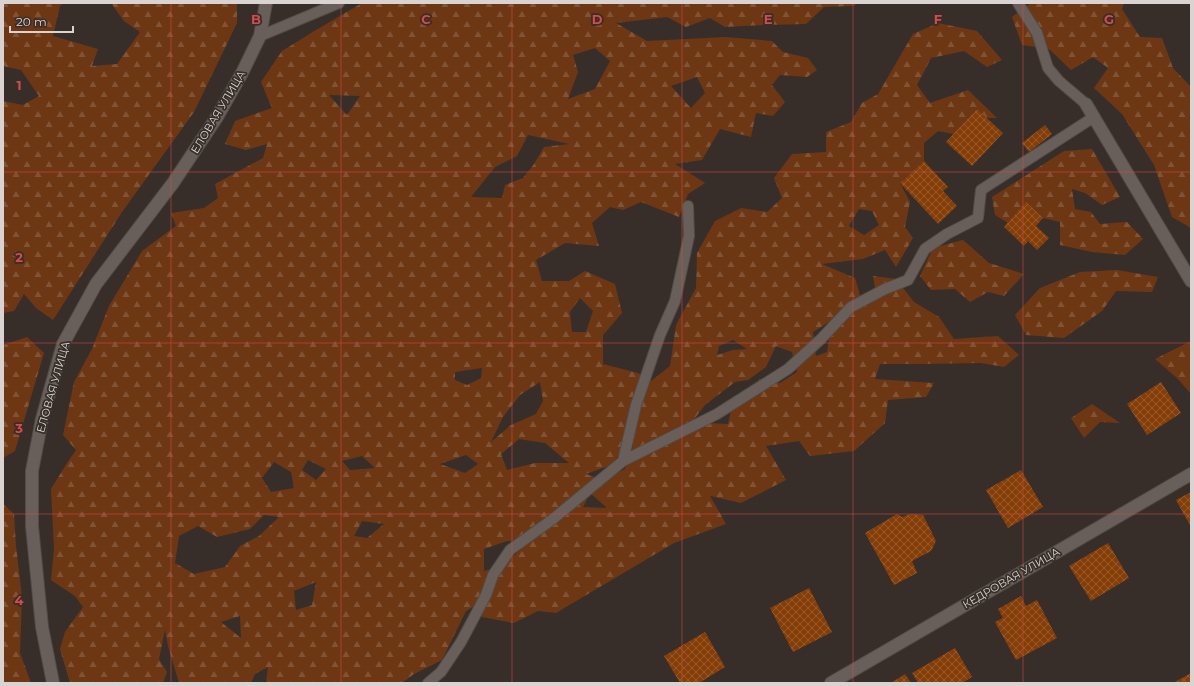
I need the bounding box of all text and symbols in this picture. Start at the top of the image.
scale bar [10,8,73,34]
text: B [251,11,261,27]
text: C [421,11,431,27]
text: D [592,11,603,27]
text: E [764,11,773,27]
text: F [934,11,942,27]
text: G [1104,11,1114,27]
text: 20 m [16,14,47,29]
street label: ЕЛОВАЯ УЛИЦА [188,67,249,156]
text: 1 [16,77,22,93]
text: 2 [15,249,23,265]
street label: ЕЛОВАЯ УЛИЦА [33,339,73,434]
text: 3 [14,420,23,436]
street label: КЕДРОВАЯ УЛИЦА [960,544,1063,612]
text: 4 [15,592,24,608]

